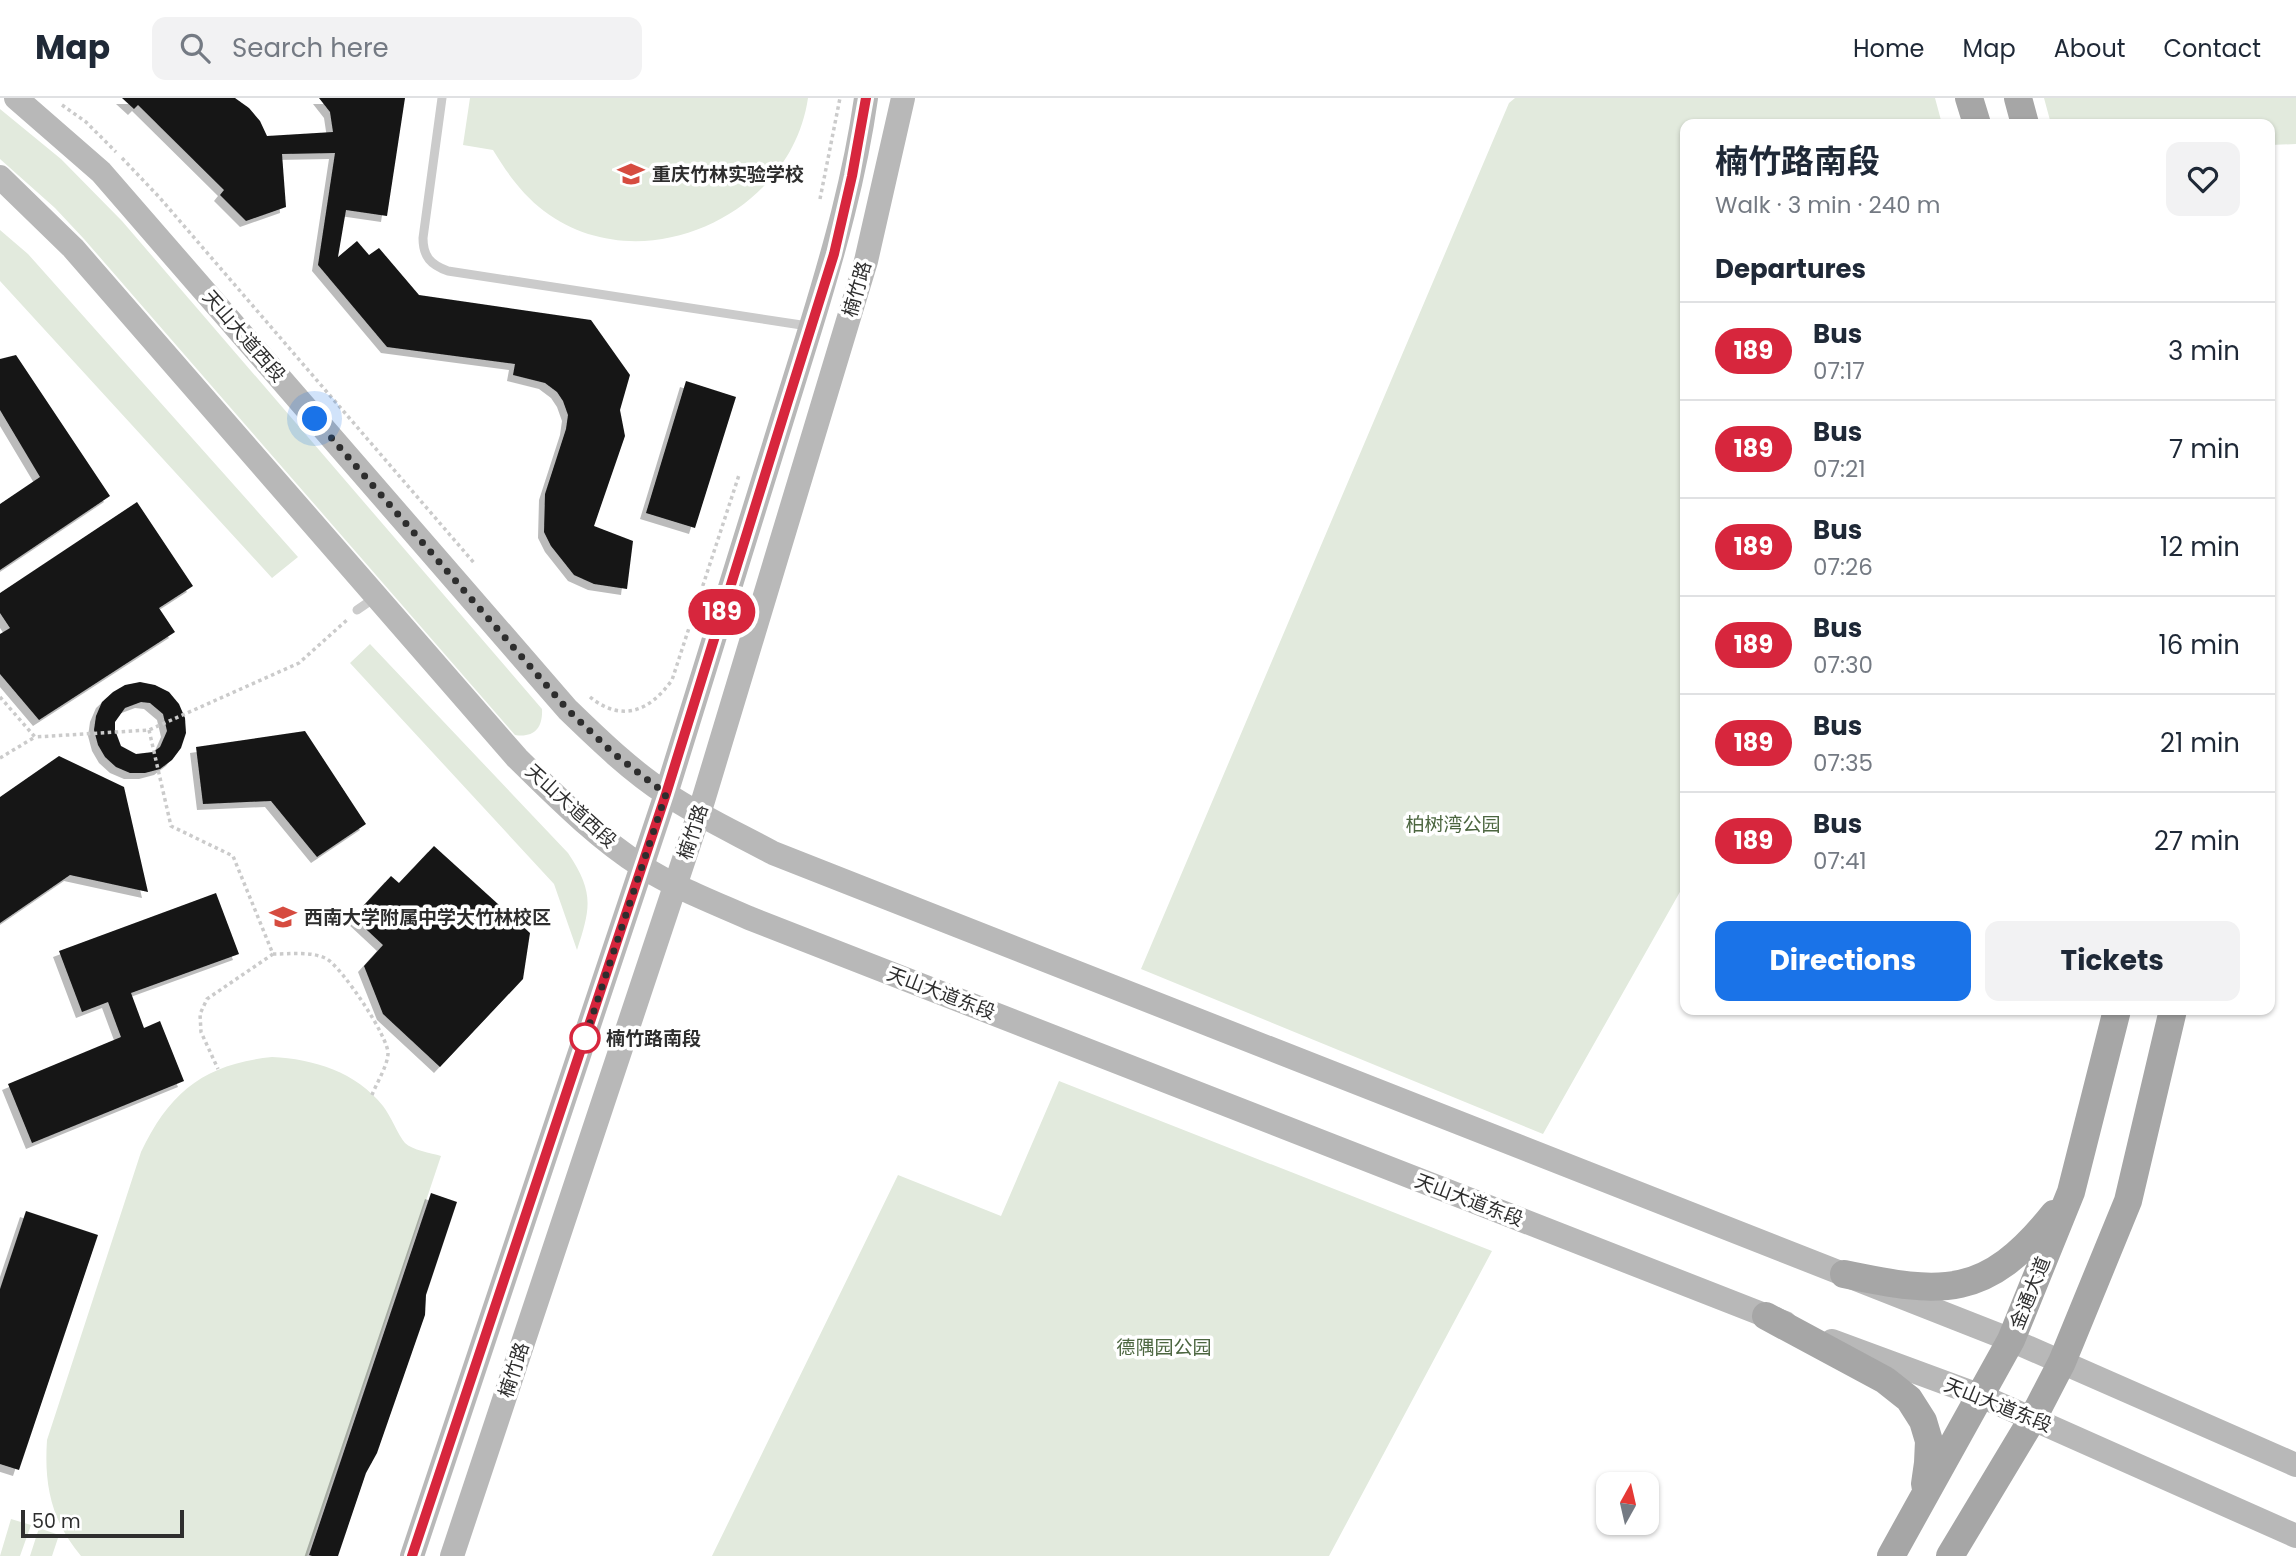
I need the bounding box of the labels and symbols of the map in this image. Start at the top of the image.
school or university icon: 重庆竹林实验学校 [616,159,646,189]
place label: 重庆竹林实验学校 [652,161,804,188]
street label: 楠竹路 [836,258,878,320]
street label: 天山大道西段 [196,284,292,388]
your location [297,401,332,436]
line badge: 189 [682,589,762,635]
street label: 天山大道西段 [520,758,622,854]
street label: 楠竹路 [671,801,715,863]
park label: 柏树湾公园 [1405,811,1501,838]
school or university icon: 西南大学附属中学大竹林校区 [268,902,298,932]
place label: 西南大学附属中学大竹林校区 [304,904,551,931]
street label: 天山大道东段 [883,960,999,1026]
marker: 楠竹路南段 [570,1023,600,1053]
place label: 楠竹路南段 [606,1025,701,1052]
street label: 天山大道东段 [1411,1167,1527,1233]
street label: 金通大道 [2003,1253,2057,1333]
park label: 德隅园公园 [1116,1334,1212,1361]
street label: 楠竹路 [492,1339,536,1401]
street label: 天山大道东段 [1940,1371,2056,1439]
north arrow [1596,1472,1659,1535]
scale bar [21,1507,184,1539]

